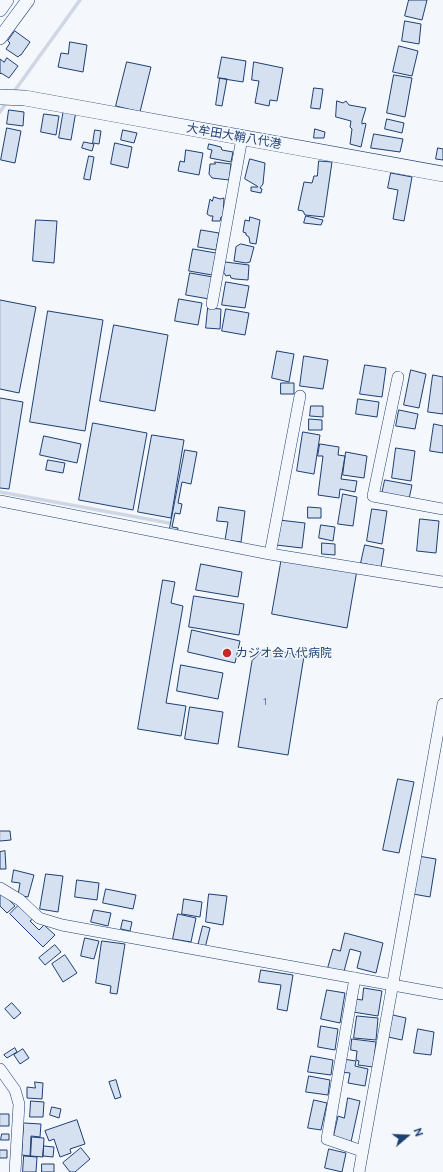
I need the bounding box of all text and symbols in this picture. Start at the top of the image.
street label: 大牟田大鞘八代港 [185,121,283,151]
place label: カジオ会八代病院 [236,646,332,660]
marker: カジオ会八代病院 [221,647,233,659]
house number: 1 [262,696,268,708]
north arrow [387,1116,427,1156]
text: N [411,1126,425,1138]

